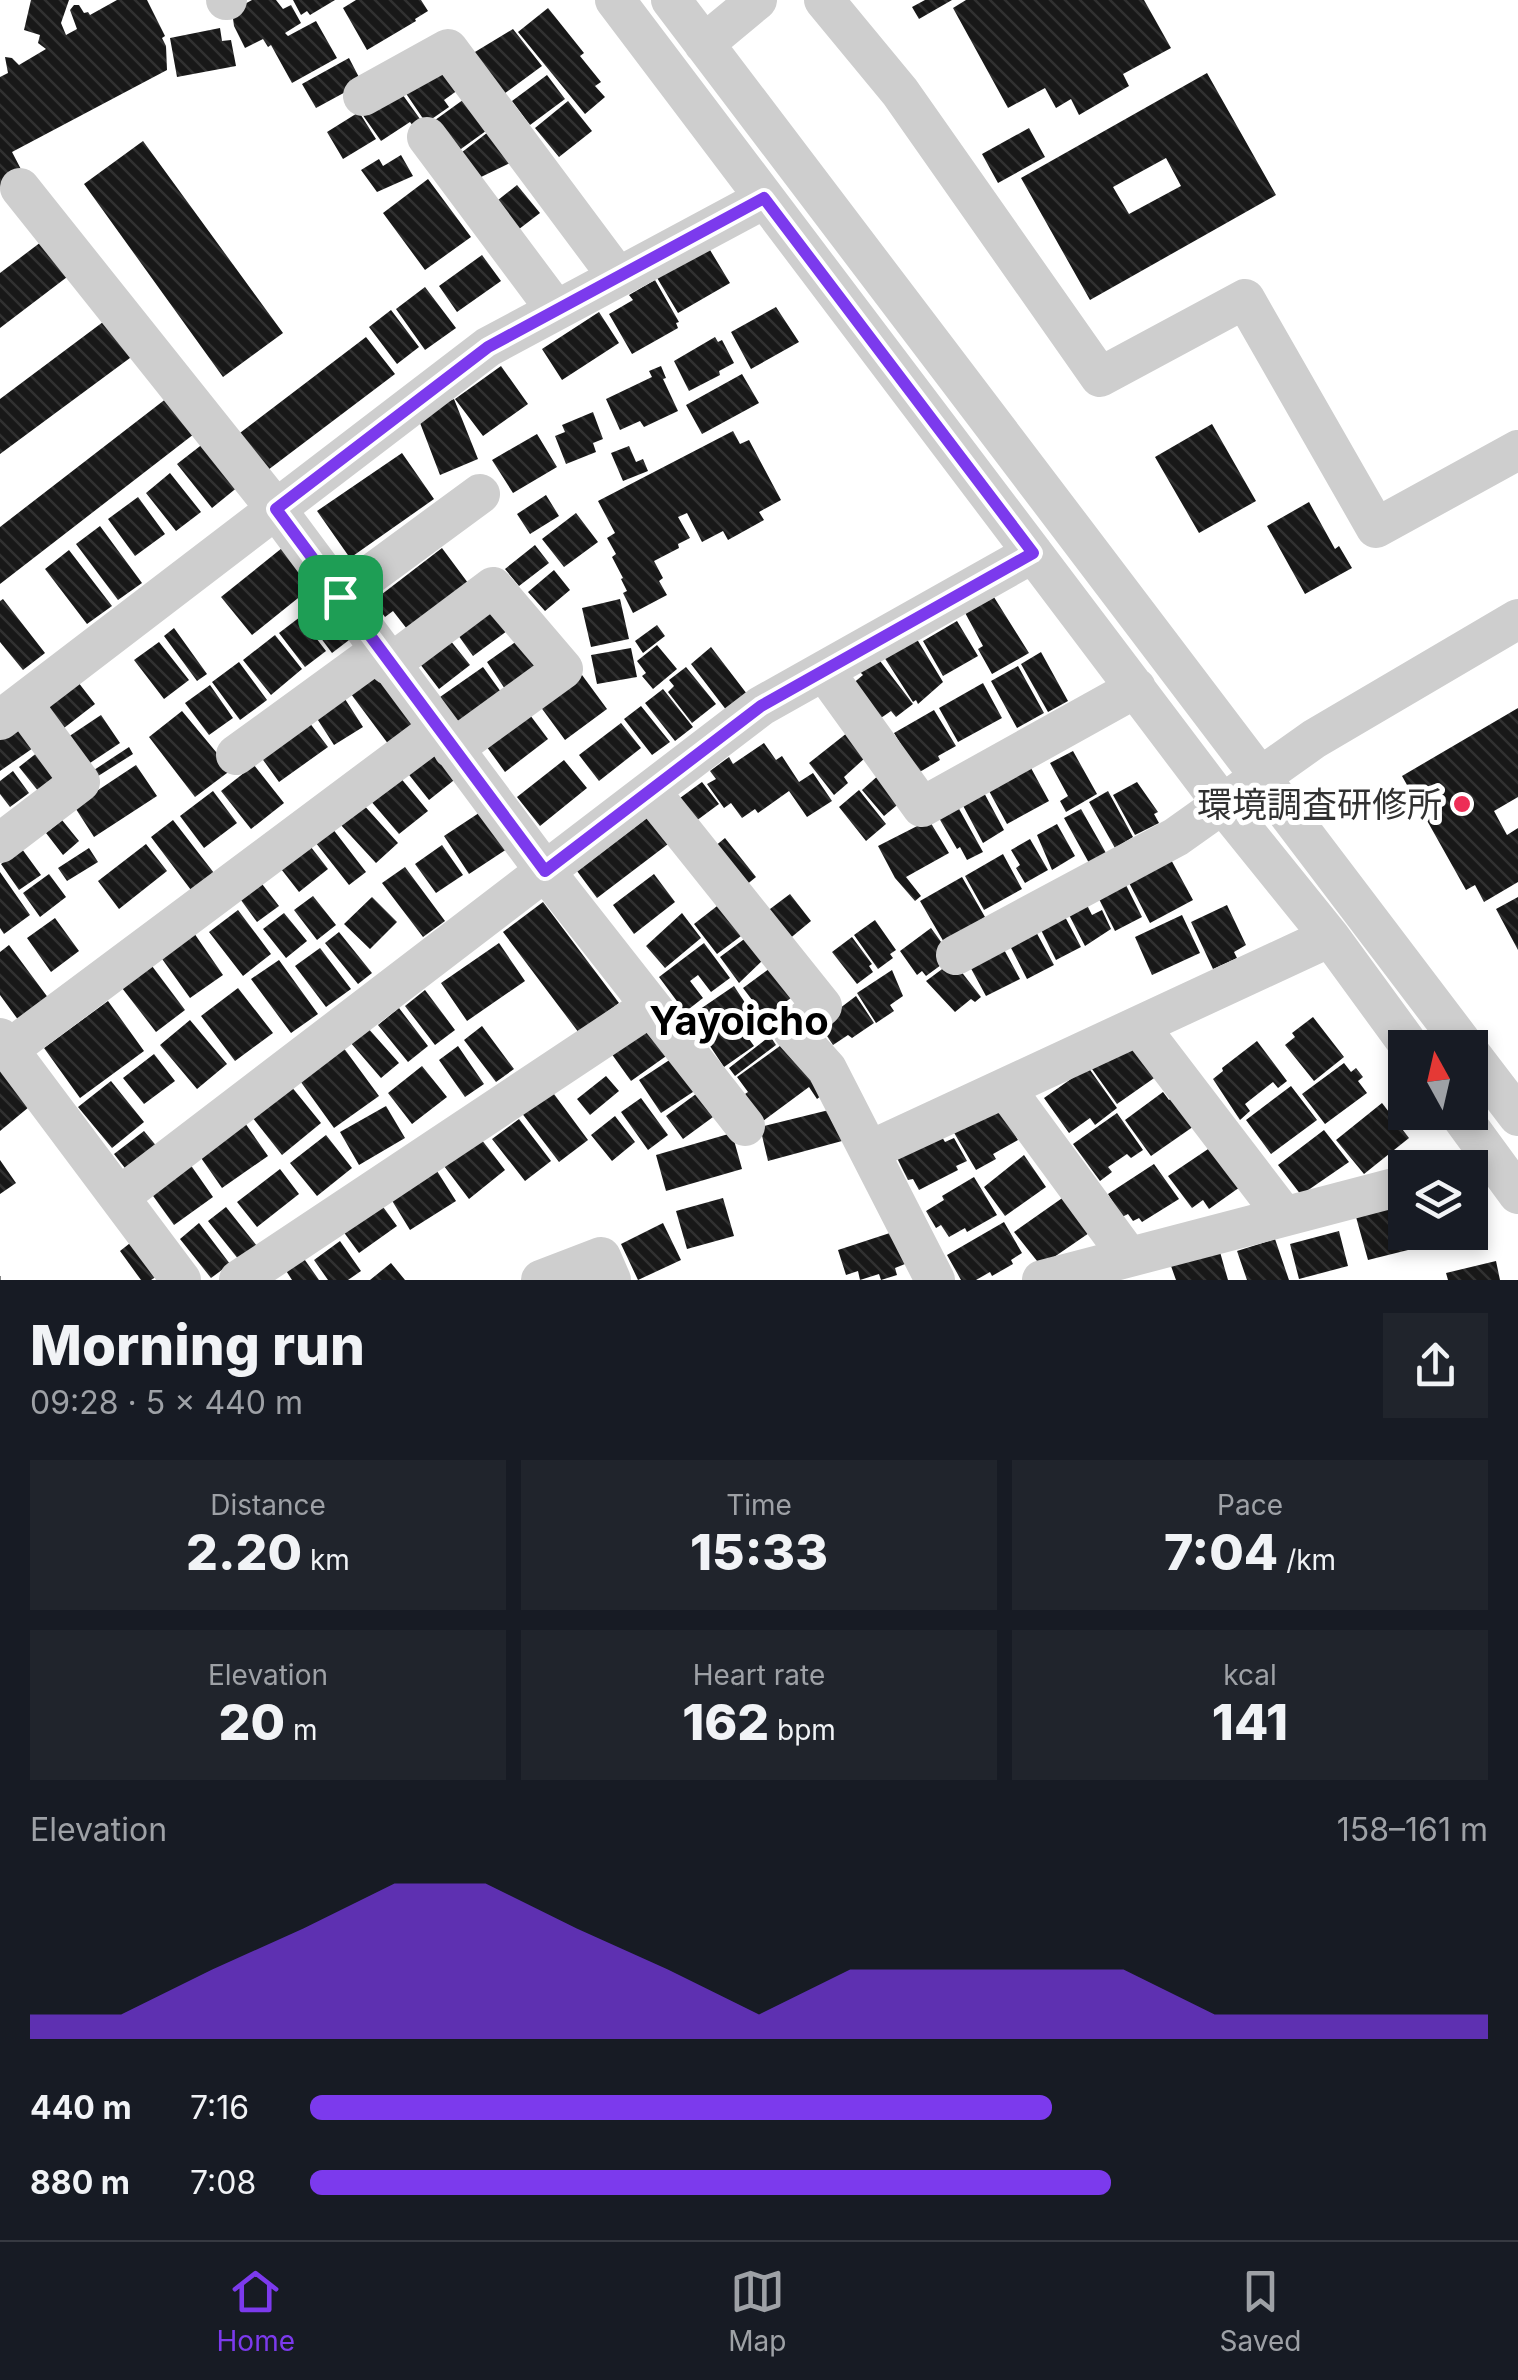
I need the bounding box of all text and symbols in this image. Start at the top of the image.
pin [298,555,383,640]
icon: arrive [313,570,368,625]
place label: 環境調査研修所 [1197,783,1442,825]
marker: 環境調査研修所 [1451,793,1473,815]
district label: Yayoicho [649,996,829,1045]
north arrow [1388,1030,1488,1130]
map controls [1388,1030,1488,1250]
button: layers [1388,1150,1488,1250]
text: Morning run [30,1312,365,1378]
button: share [1383,1313,1488,1418]
text: 09:28 · 5 × 440 m [30,1383,303,1422]
text: Distance [210,1488,326,1522]
text: Time [726,1488,792,1522]
text: Pace [1217,1488,1283,1522]
text: 2.20 [186,1522,302,1582]
text: 15:33 [690,1522,828,1582]
text: 7:04 [1164,1522,1278,1582]
text: km [302,1543,350,1577]
text: /km [1278,1543,1336,1577]
text: Elevation [208,1658,328,1692]
text: Heart rate [693,1658,825,1692]
text: kcal [1223,1658,1277,1692]
text: 20 [219,1692,285,1752]
text: 162 [682,1692,769,1752]
text: 141 [1212,1692,1288,1752]
text: m [285,1713,317,1747]
text: bpm [769,1713,836,1747]
text: Elevation [30,1810,167,1849]
text: 158–161 m [1337,1810,1488,1849]
text: 440 m [30,2088,132,2127]
text: 7:16 [190,2088,249,2127]
text: 880 m [30,2163,130,2202]
text: 7:08 [190,2163,256,2202]
tab: Home [217,2264,295,2358]
tab: Map [728,2264,786,2358]
tab: Saved [1219,2264,1301,2358]

